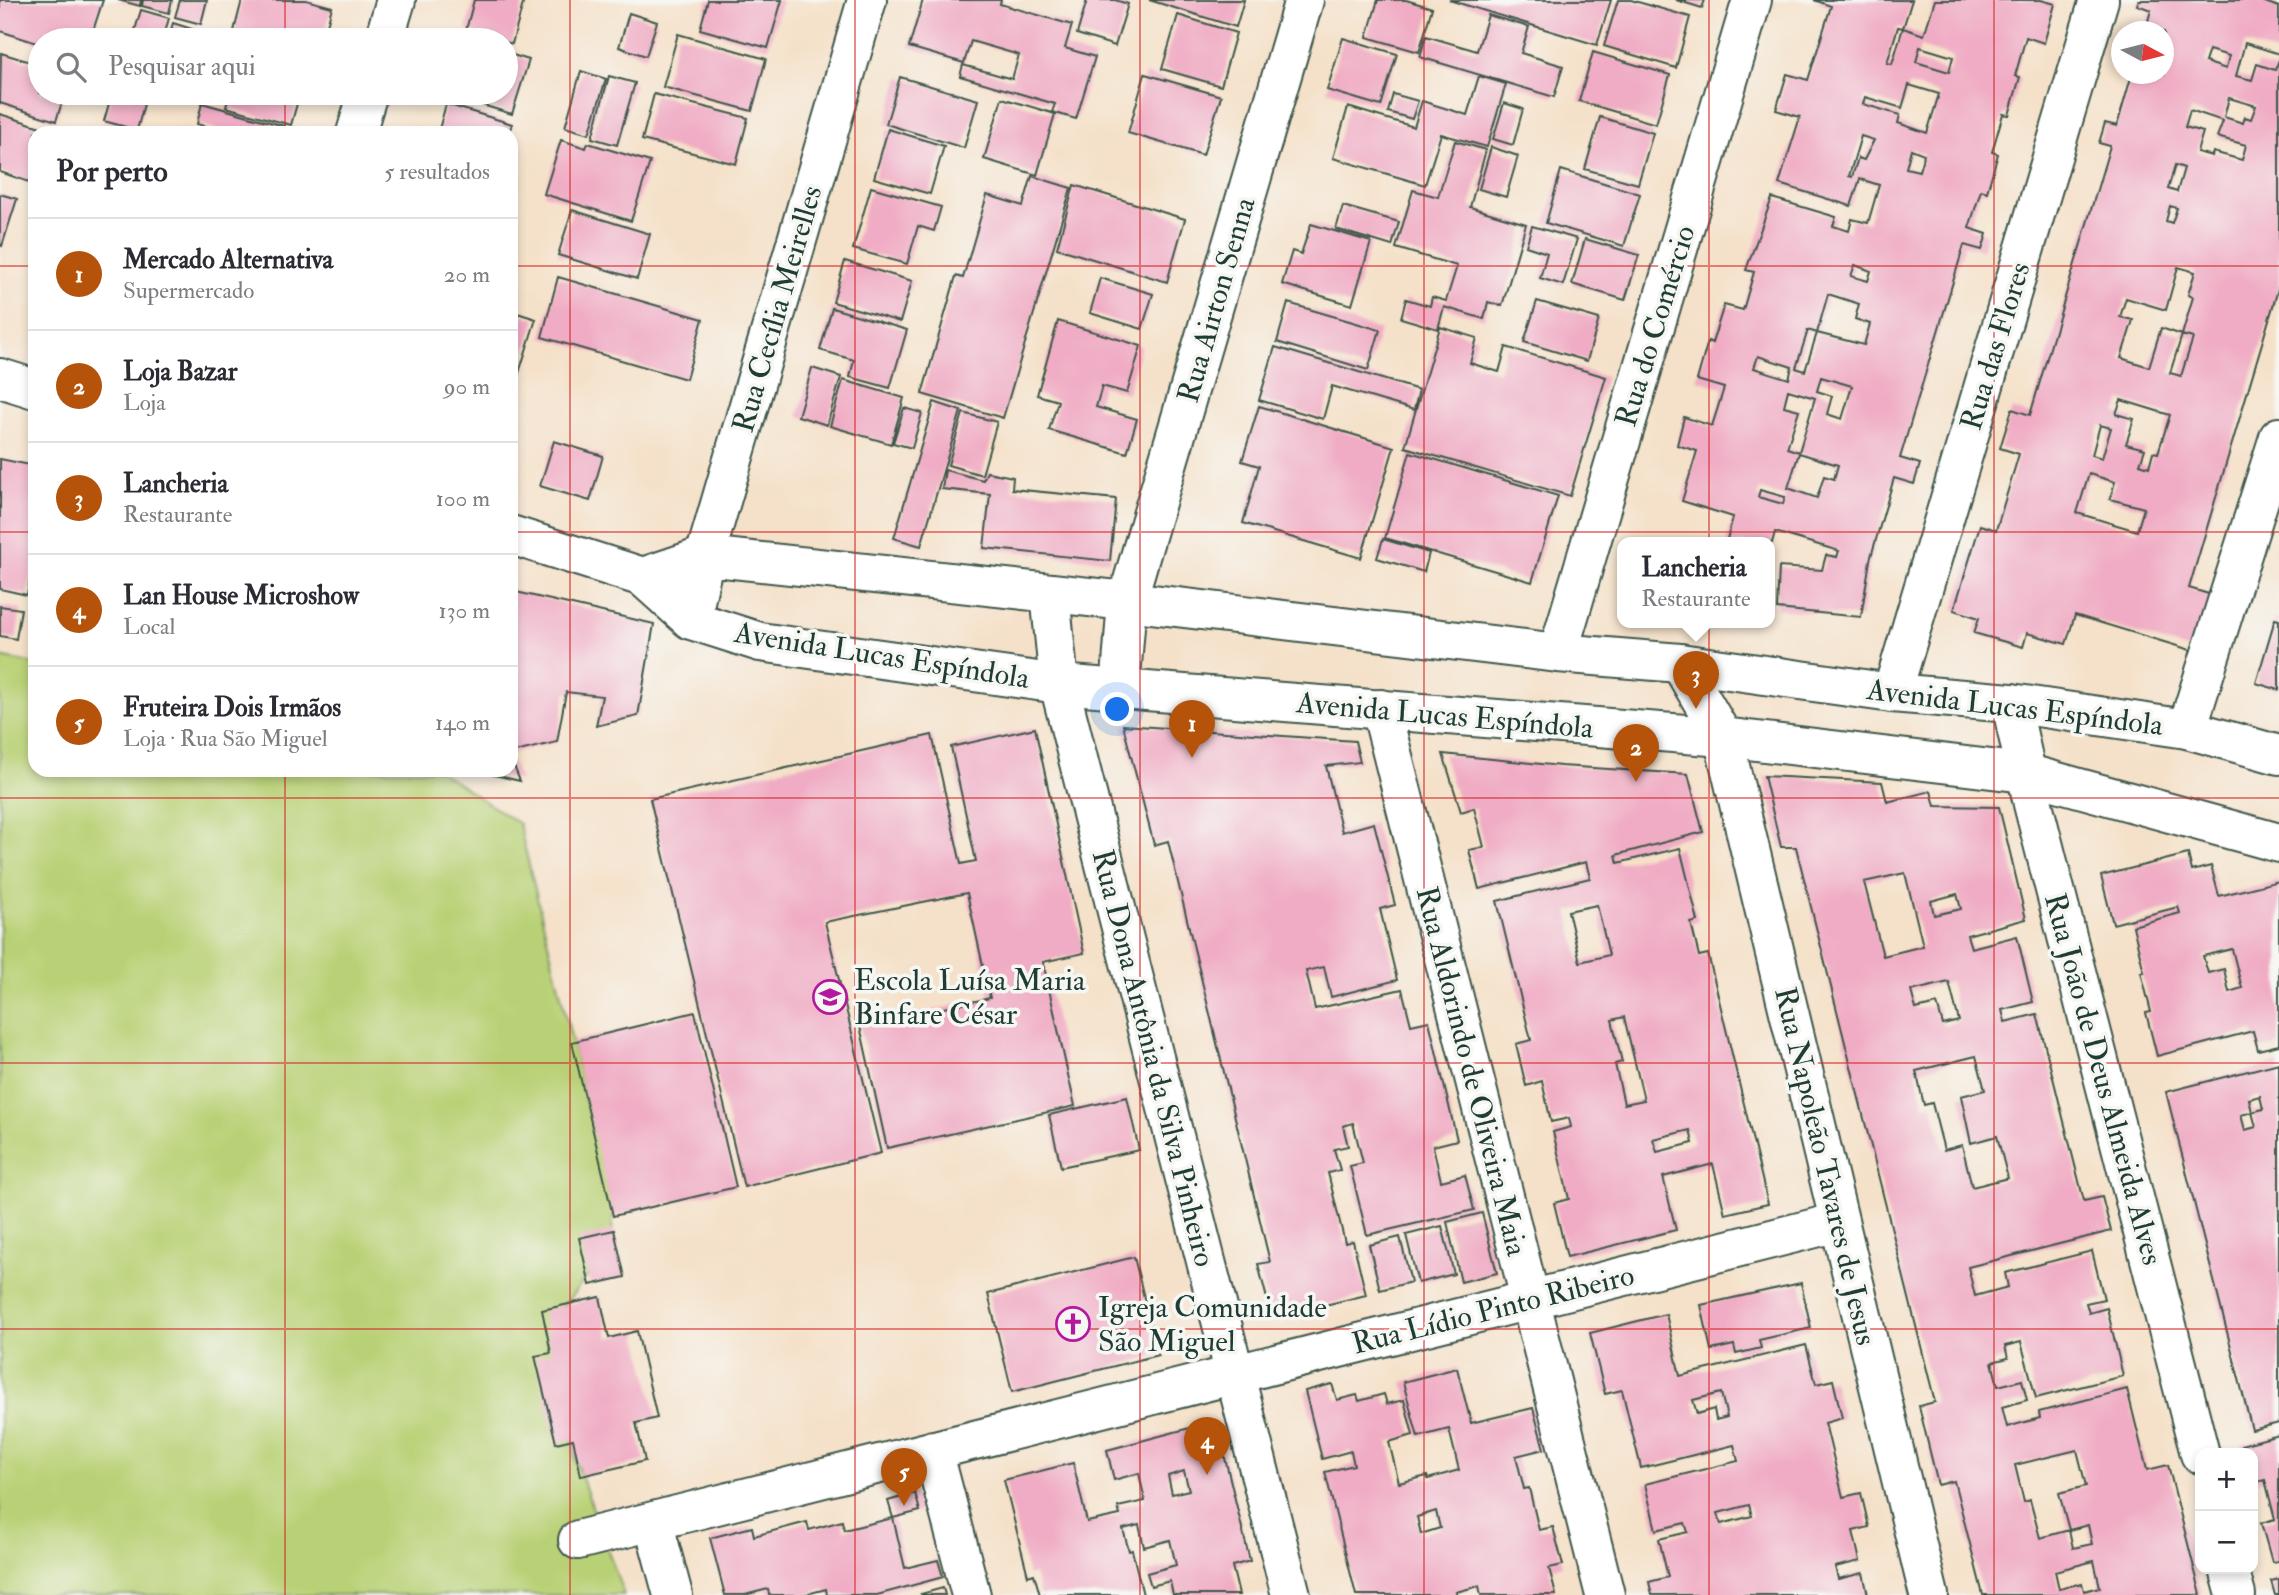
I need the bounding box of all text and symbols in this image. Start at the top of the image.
north arrow [2111,21,2174,84]
search box [28,28,518,105]
icon: search [52,48,90,86]
text: Pesquisar aqui [108,51,256,83]
text: Por perto [56,153,168,190]
text: 5 resultados [384,157,490,186]
street label: Rua Cecília Meirelles [725,181,830,437]
street label: Rua Airton Senna [1169,193,1264,407]
street label: Rua do Comércio [1607,221,1704,431]
text: Mercado Alternativa [123,244,333,276]
street label: Rua das Flores [1952,258,2039,435]
text: 1 [75,260,83,289]
text: 20 m [444,260,490,289]
text: Supermercado [123,276,254,305]
text: Loja Bazar [123,356,237,388]
text: 2 [73,372,85,401]
text: 90 m [444,372,490,401]
text: Loja [123,388,166,417]
text: Lancheria [123,468,228,500]
text: 3 [75,484,83,513]
text: 100 m [436,484,490,513]
text: Restaurante [123,500,232,529]
popup [1617,537,1775,628]
text: Lancheria [1641,552,1746,584]
text: Lan House Microshow [123,580,359,612]
text: Restaurante [1641,584,1751,613]
text: 4 [73,596,85,625]
text: 130 m [438,596,490,625]
text: Local [123,612,175,641]
street label: Avenida Lucas Espíndola [731,614,1033,697]
pin: 3 [1673,651,1719,709]
street label: Avenida Lucas Espíndola [1864,671,2166,744]
street label: Avenida Lucas Espíndola [1294,684,1596,747]
text: Fruteira Dois Irmãos [123,692,341,724]
your location [1100,692,1134,726]
pin: 1 [1169,700,1215,758]
text: 5 [74,708,84,737]
text: 140 m [435,708,490,737]
text: Loja · Rua São Miguel [123,724,328,753]
pin: 2 [1613,724,1659,782]
street label: Rua Dona Antônia da Silva Pinheiro [1084,846,1223,1270]
street label: Rua Aldorindo de Oliveira Maia [1408,883,1535,1260]
street label: Rua João de Deus Almeida Alves [2036,889,2171,1269]
place label: Escola Luísa Maria Binfare César [854,962,1086,1033]
school or university icon: Escola Luísa Maria Binfare César [811,978,849,1016]
street label: Rua Napoleão Tavares de Jesus [1766,983,1885,1349]
street label: Rua Lídio Pinto Ribeiro [1348,1257,1638,1362]
place label: Igreja Comunidade São Miguel [1098,1289,1327,1360]
church icon: Igreja Comunidade São Miguel [1054,1305,1092,1343]
pin: 4 [1184,1417,1230,1475]
pin: 5 [881,1448,927,1506]
map controls [2195,1448,2258,1574]
button: + [2195,1448,2258,1511]
button: − [2195,1511,2258,1574]

